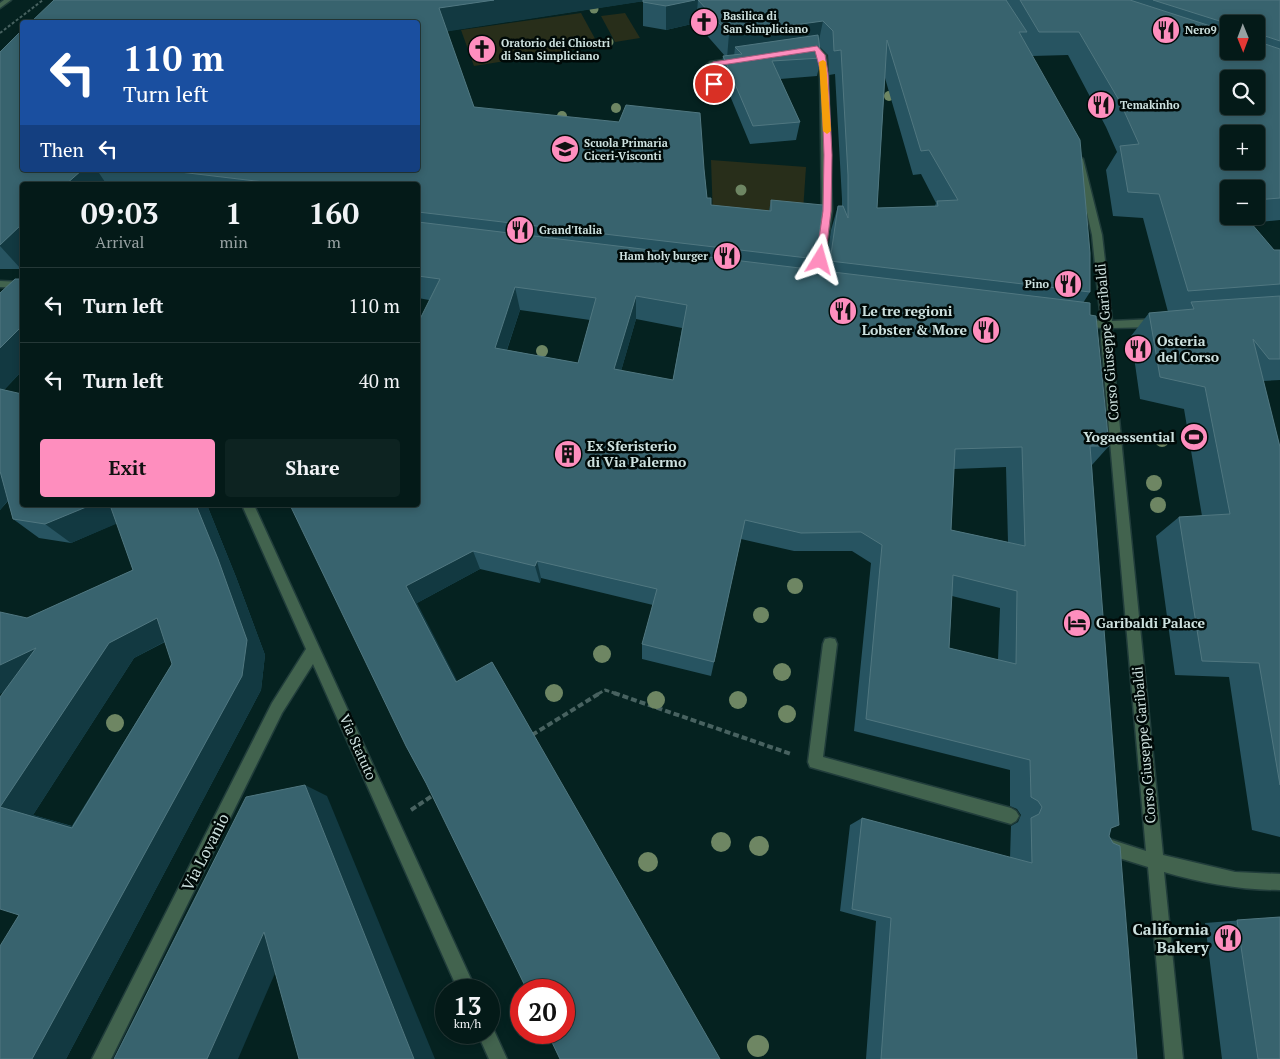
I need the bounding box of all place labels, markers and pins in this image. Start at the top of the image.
church icon: Basilica di San Simpliciano [689,7,719,37]
place label: Basilica di San Simpliciano [723,9,808,36]
restaurant icon: Nero9 [1151,15,1181,45]
place label: Nero9 [1185,23,1217,37]
church icon: Oratorio dei Chiostri di San Simpliciano [467,34,497,64]
place label: Oratorio dei Chiostri di San Simpliciano [501,36,611,63]
pin [693,63,735,105]
restaurant icon: Temakinho [1086,90,1116,120]
place label: Temakinho [1120,98,1180,112]
school or university icon: Scuola Primaria Ciceri-Visconti [550,134,580,164]
place label: Scuola Primaria Ciceri-Visconti [584,136,668,163]
restaurant icon: Grand'Italia [505,215,535,245]
place label: Grand'Italia [539,223,602,237]
restaurant icon: Ham holy burger [712,241,742,271]
place label: Ham holy burger [619,249,708,263]
restaurant icon: Pino [1053,269,1083,299]
place label: Pino [1025,277,1049,291]
restaurant icon: Le tre regioni [828,296,858,326]
place label: Le tre regioni [862,301,953,320]
restaurant icon: Lobster & More [971,315,1001,345]
place label: Lobster & More [862,320,967,339]
place label: Osteria del Corso [1157,331,1219,366]
restaurant icon: Osteria del Corso [1123,334,1153,364]
sports icon: Yogaessential [1179,422,1209,452]
place label: Yogaessential [1083,427,1175,446]
place label: Ex Sferisterio di Via Palermo [587,436,686,471]
building icon: Ex Sferisterio di Via Palermo [553,439,583,469]
hotel icon: Garibaldi Palace [1062,608,1092,638]
place label: Garibaldi Palace [1096,613,1206,632]
place label: California Bakery [1132,918,1210,958]
restaurant icon: California Bakery [1213,923,1243,953]

